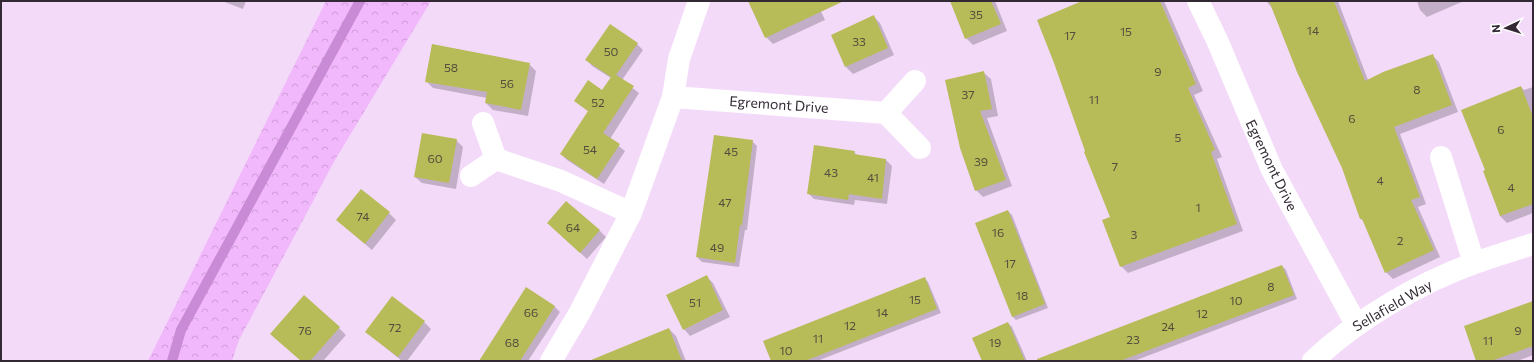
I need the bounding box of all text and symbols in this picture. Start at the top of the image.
house number: 35 [969,7,983,21]
north arrow [1486,8,1526,48]
house number: 14 [1307,23,1319,37]
house number: 15 [1120,24,1132,38]
text: N [1489,24,1502,33]
house number: 17 [1064,28,1076,42]
house number: 33 [852,34,866,48]
house number: 50 [604,44,619,58]
house number: 58 [444,60,458,74]
house number: 9 [1154,64,1162,78]
house number: 56 [500,76,514,90]
house number: 8 [1413,82,1421,96]
house number: 37 [961,87,975,101]
street label: Egremont Drive [729,92,829,116]
house number: 11 [1089,92,1099,106]
house number: 52 [591,95,605,109]
house number: 6 [1348,111,1356,125]
street label: Egremont Drive [1243,117,1301,213]
house number: 6 [1497,122,1505,136]
house number: 5 [1175,130,1182,144]
house number: 54 [583,142,597,156]
house number: 45 [724,144,738,158]
house number: 60 [427,151,443,165]
house number: 39 [974,154,988,168]
house number: 7 [1112,159,1118,173]
house number: 43 [824,165,838,179]
house number: 41 [867,170,879,184]
house number: 4 [1376,173,1384,187]
house number: 4 [1507,180,1515,194]
house number: 47 [718,195,732,209]
house number: 1 [1195,200,1201,214]
house number: 74 [357,209,369,223]
house number: 64 [566,220,580,234]
house number: 16 [992,225,1004,239]
house number: 3 [1131,227,1138,241]
house number: 2 [1397,233,1404,247]
house number: 49 [710,240,724,254]
house number: 17 [1004,256,1016,270]
street label: Sellafield Way [1349,275,1435,335]
house number: 8 [1267,279,1275,293]
house number: 18 [1016,288,1028,302]
house number: 15 [909,292,921,306]
house number: 10 [1230,293,1243,307]
house number: 51 [689,295,701,309]
house number: 66 [524,305,538,319]
house number: 14 [876,305,888,319]
house number: 12 [1196,306,1208,320]
house number: 12 [844,318,856,332]
house number: 24 [1161,319,1175,333]
house number: 72 [389,320,402,334]
house number: 76 [298,323,312,337]
house number: 9 [1514,323,1522,337]
house number: 11 [813,331,823,345]
house number: 23 [1126,332,1140,346]
house number: 11 [1483,333,1493,347]
house number: 68 [505,335,519,349]
house number: 19 [989,335,1001,349]
house number: 10 [780,343,793,357]

